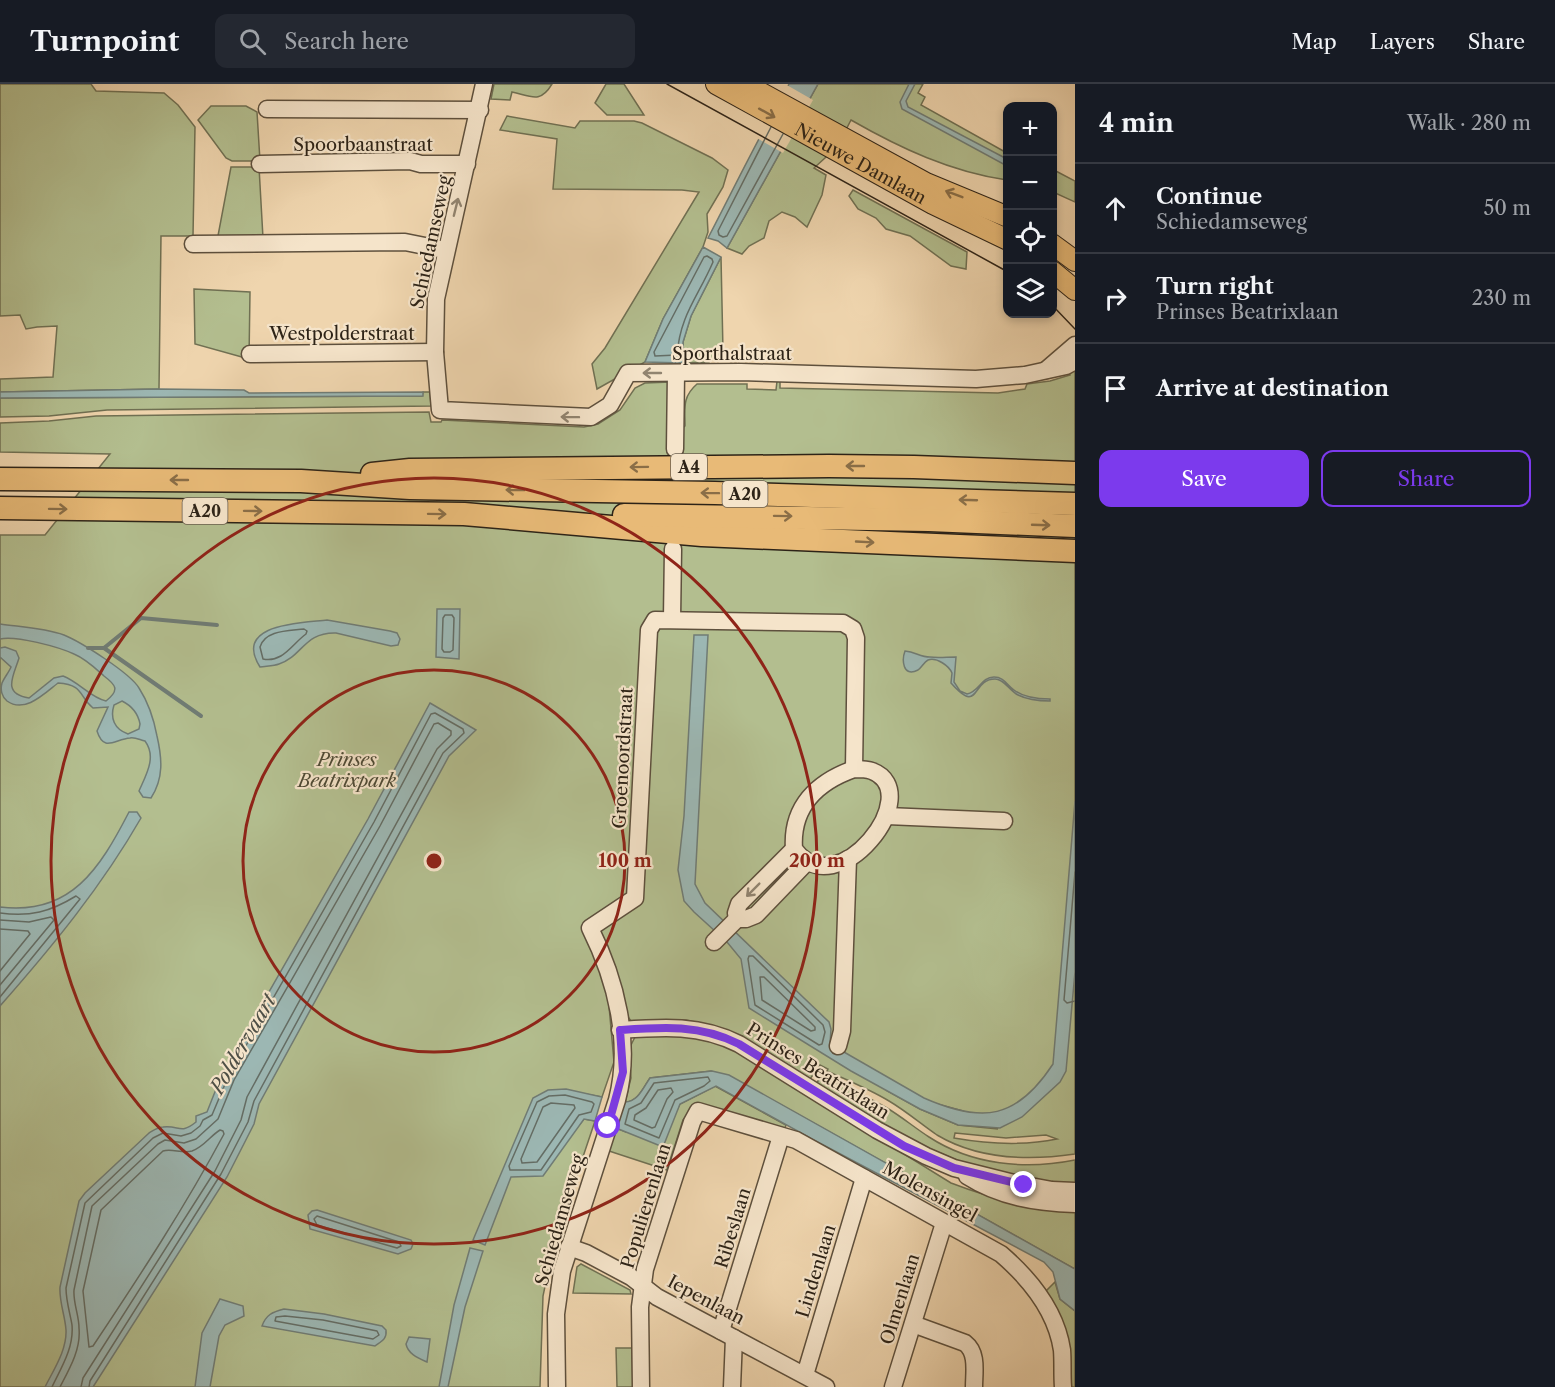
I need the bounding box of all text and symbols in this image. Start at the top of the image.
search box [215,14,635,68]
text: Turnpoint [30,24,179,58]
icon: search [236,25,269,58]
text: Search here [284,28,409,55]
text: Map [1292,29,1337,54]
text: Layers [1370,29,1435,54]
text: Share [1468,29,1525,54]
map controls [1003,102,1057,318]
button: + [1003,102,1057,156]
one-way arrow [758,107,775,119]
text: 4 min [1099,107,1174,139]
text: Walk · 280 m [1407,111,1531,135]
street label: Nieuwe Damlaan [791,119,930,209]
street label: Spoorbaanstraat [293,134,433,156]
button: − [1003,156,1057,210]
street label: Schiedamseweg [406,173,456,311]
text: Continue [1156,183,1262,210]
one-way arrow [945,188,964,199]
icon: ahead [1099,192,1132,225]
text: 50 m [1484,196,1531,220]
one-way arrow [451,198,462,217]
button: locate [1003,210,1057,264]
text: Schiedamseweg [1156,210,1307,234]
button: layers [1003,264,1057,318]
text: Turn right [1156,273,1274,300]
icon: right [1099,282,1132,315]
text: 230 m [1472,286,1531,310]
text: Prinses Beatrixlaan [1156,300,1339,324]
street label: Westpolderstraat [268,323,415,345]
street label: Sporthalstraat [672,343,793,365]
one-way arrow [642,367,662,379]
icon: arrive [1099,372,1132,405]
text: Arrive at destination [1156,375,1389,402]
one-way arrow [561,411,581,423]
button: Save [1099,450,1309,507]
button: Share [1321,450,1531,507]
road number: A4 [671,454,707,480]
one-way arrow [846,461,866,472]
one-way arrow [630,462,650,473]
one-way arrow [170,474,190,486]
road number: A20 [722,481,768,507]
one-way arrow [506,484,526,496]
one-way arrow [701,487,721,499]
one-way arrow [959,495,979,506]
road number: A20 [182,498,228,524]
one-way arrow [48,503,68,514]
one-way arrow [243,505,263,517]
one-way arrow [426,508,446,520]
one-way arrow [772,511,792,522]
one-way arrow [1030,519,1050,530]
one-way arrow [855,536,875,547]
street label: Groenoordstraat [608,686,638,829]
park label: Prinses Beatrixpark [296,749,397,792]
text: 100 m [598,850,652,872]
text: 200 m [789,850,845,872]
centre of rings [424,851,444,871]
one-way arrow [746,883,761,898]
water label: Poldervaart [204,989,282,1100]
street label: Prinses Beatrixlaan [742,1018,894,1124]
route start [594,1112,620,1138]
street label: Populierenlaan [616,1141,676,1271]
street label: Schiedamseweg [531,1151,589,1288]
street label: Molensingel [879,1157,981,1227]
route end [1010,1171,1036,1197]
street label: Ribeslaan [710,1185,756,1271]
street label: Lindenlaan [791,1222,841,1320]
street label: Olmenlaan [876,1251,924,1347]
street label: Iepenlaan [664,1270,748,1330]

